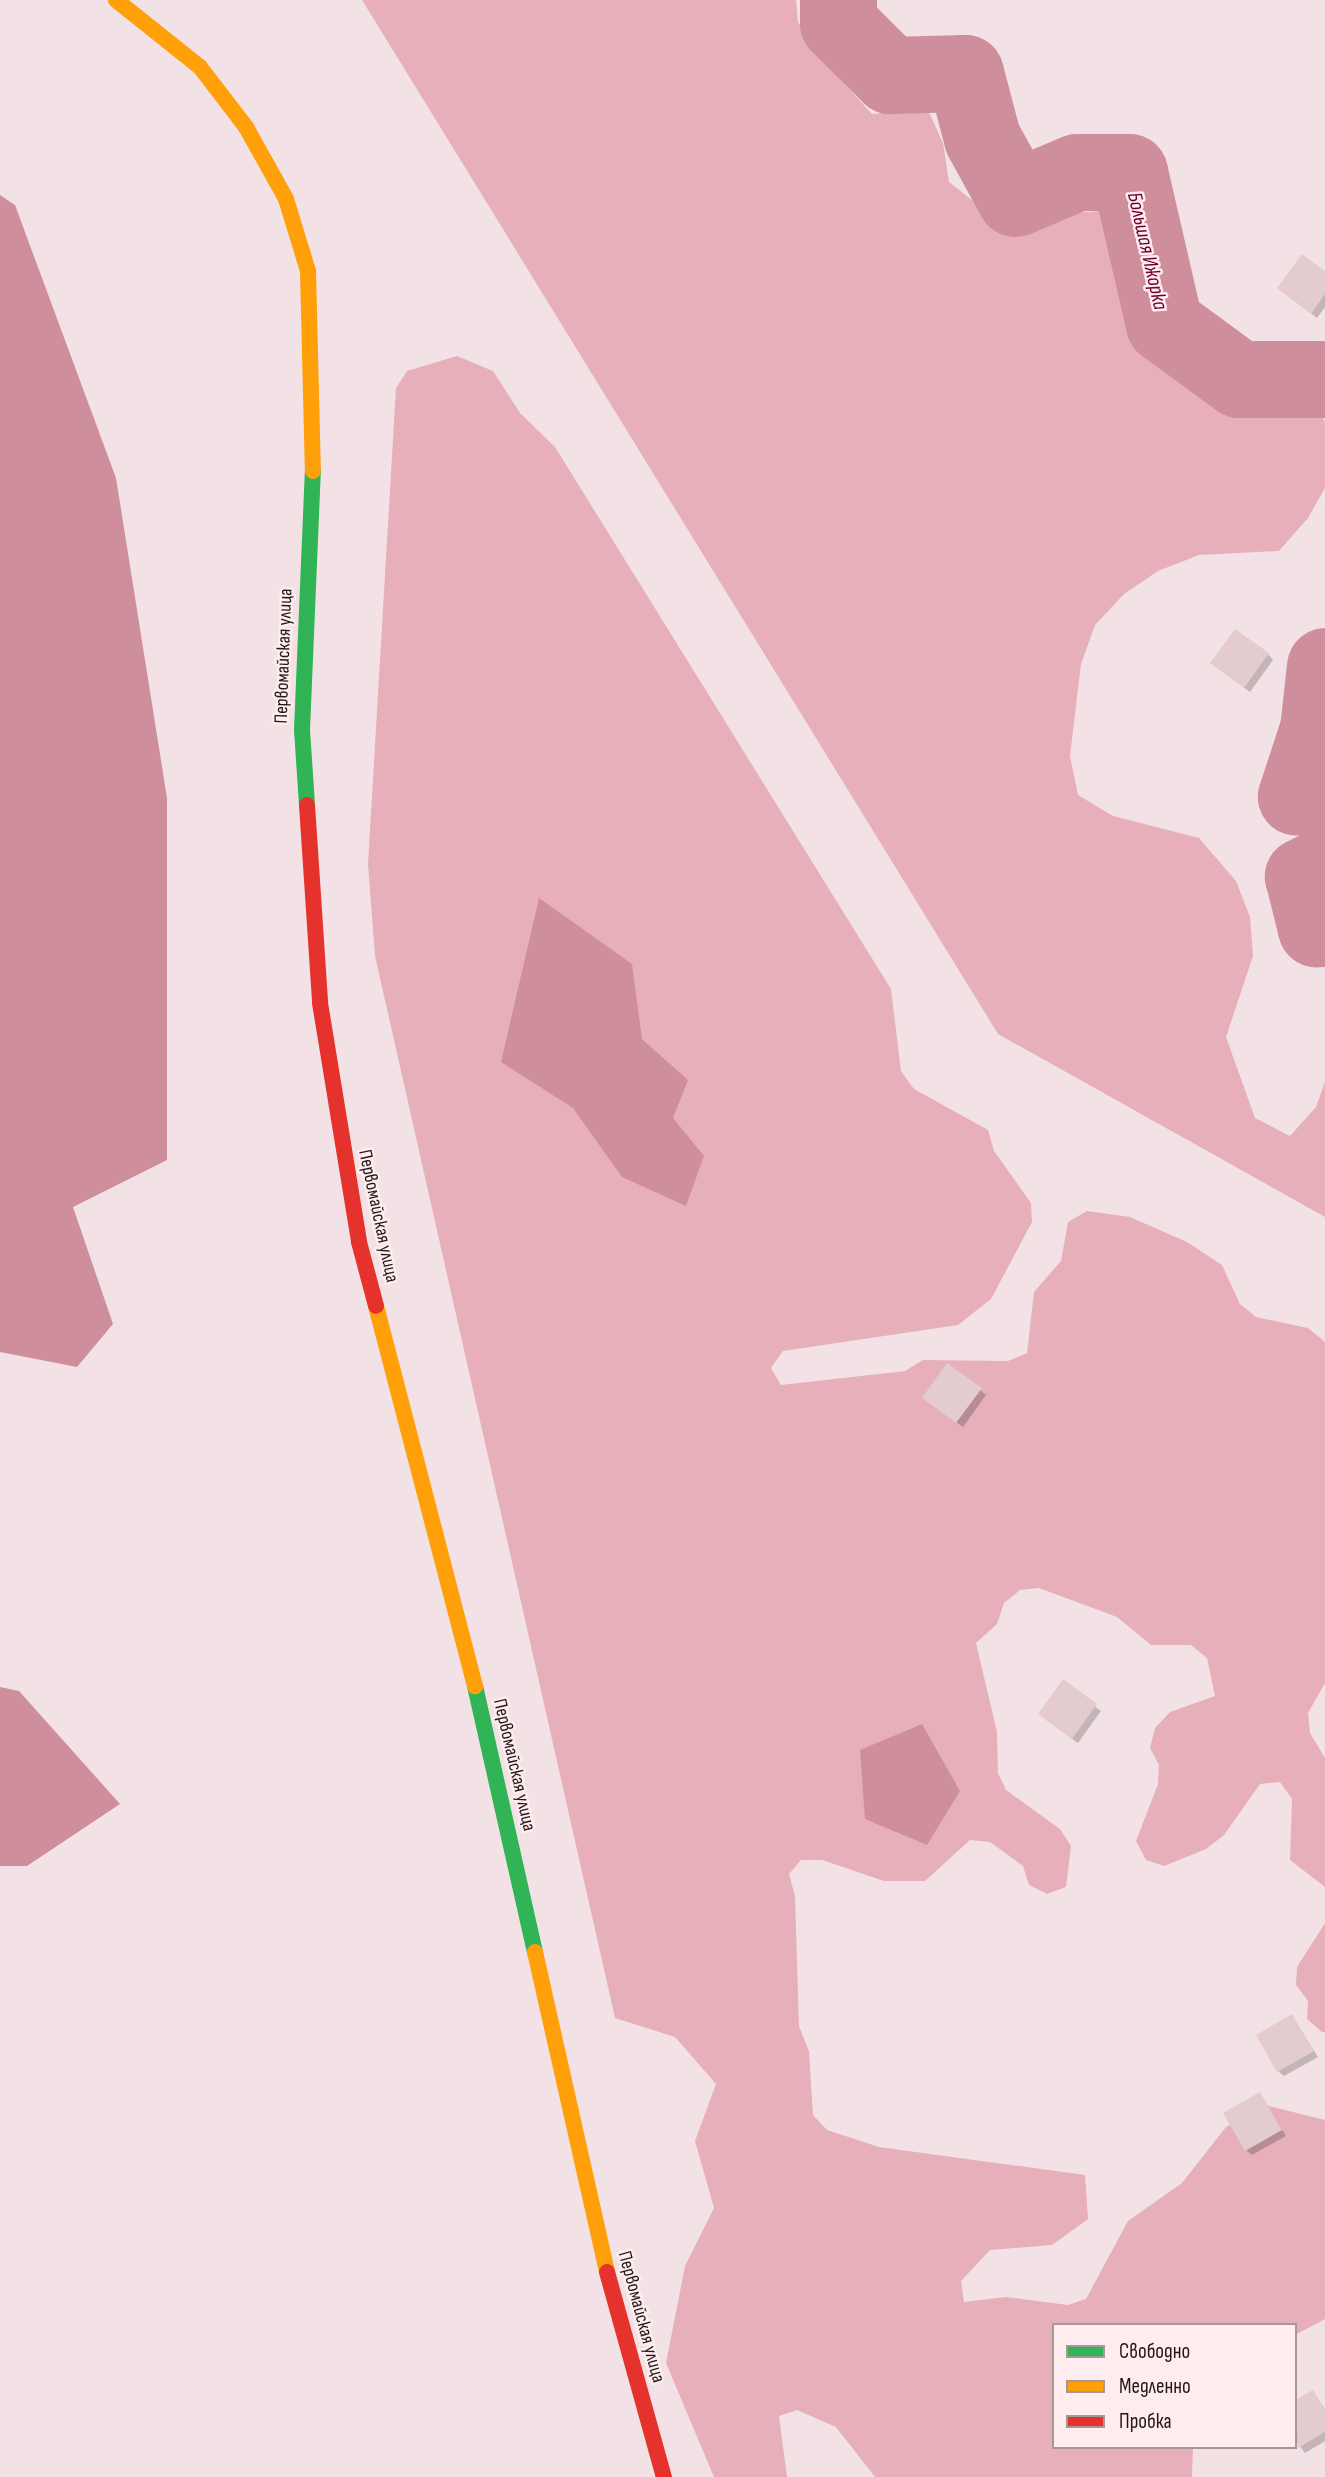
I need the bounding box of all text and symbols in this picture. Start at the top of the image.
water label: Большая Ижорка [1121,190,1173,312]
street label: Первомайская улица [270,588,298,724]
street label: Первомайская улица [353,1148,403,1284]
street label: Первомайская улица [488,1697,540,1833]
street label: Первомайская улица [613,2249,669,2385]
legend [1052,2323,1297,2449]
text: Свободно [1119,2339,1190,2364]
text: Медленно [1119,2374,1191,2399]
text: Пробка [1119,2409,1172,2434]

